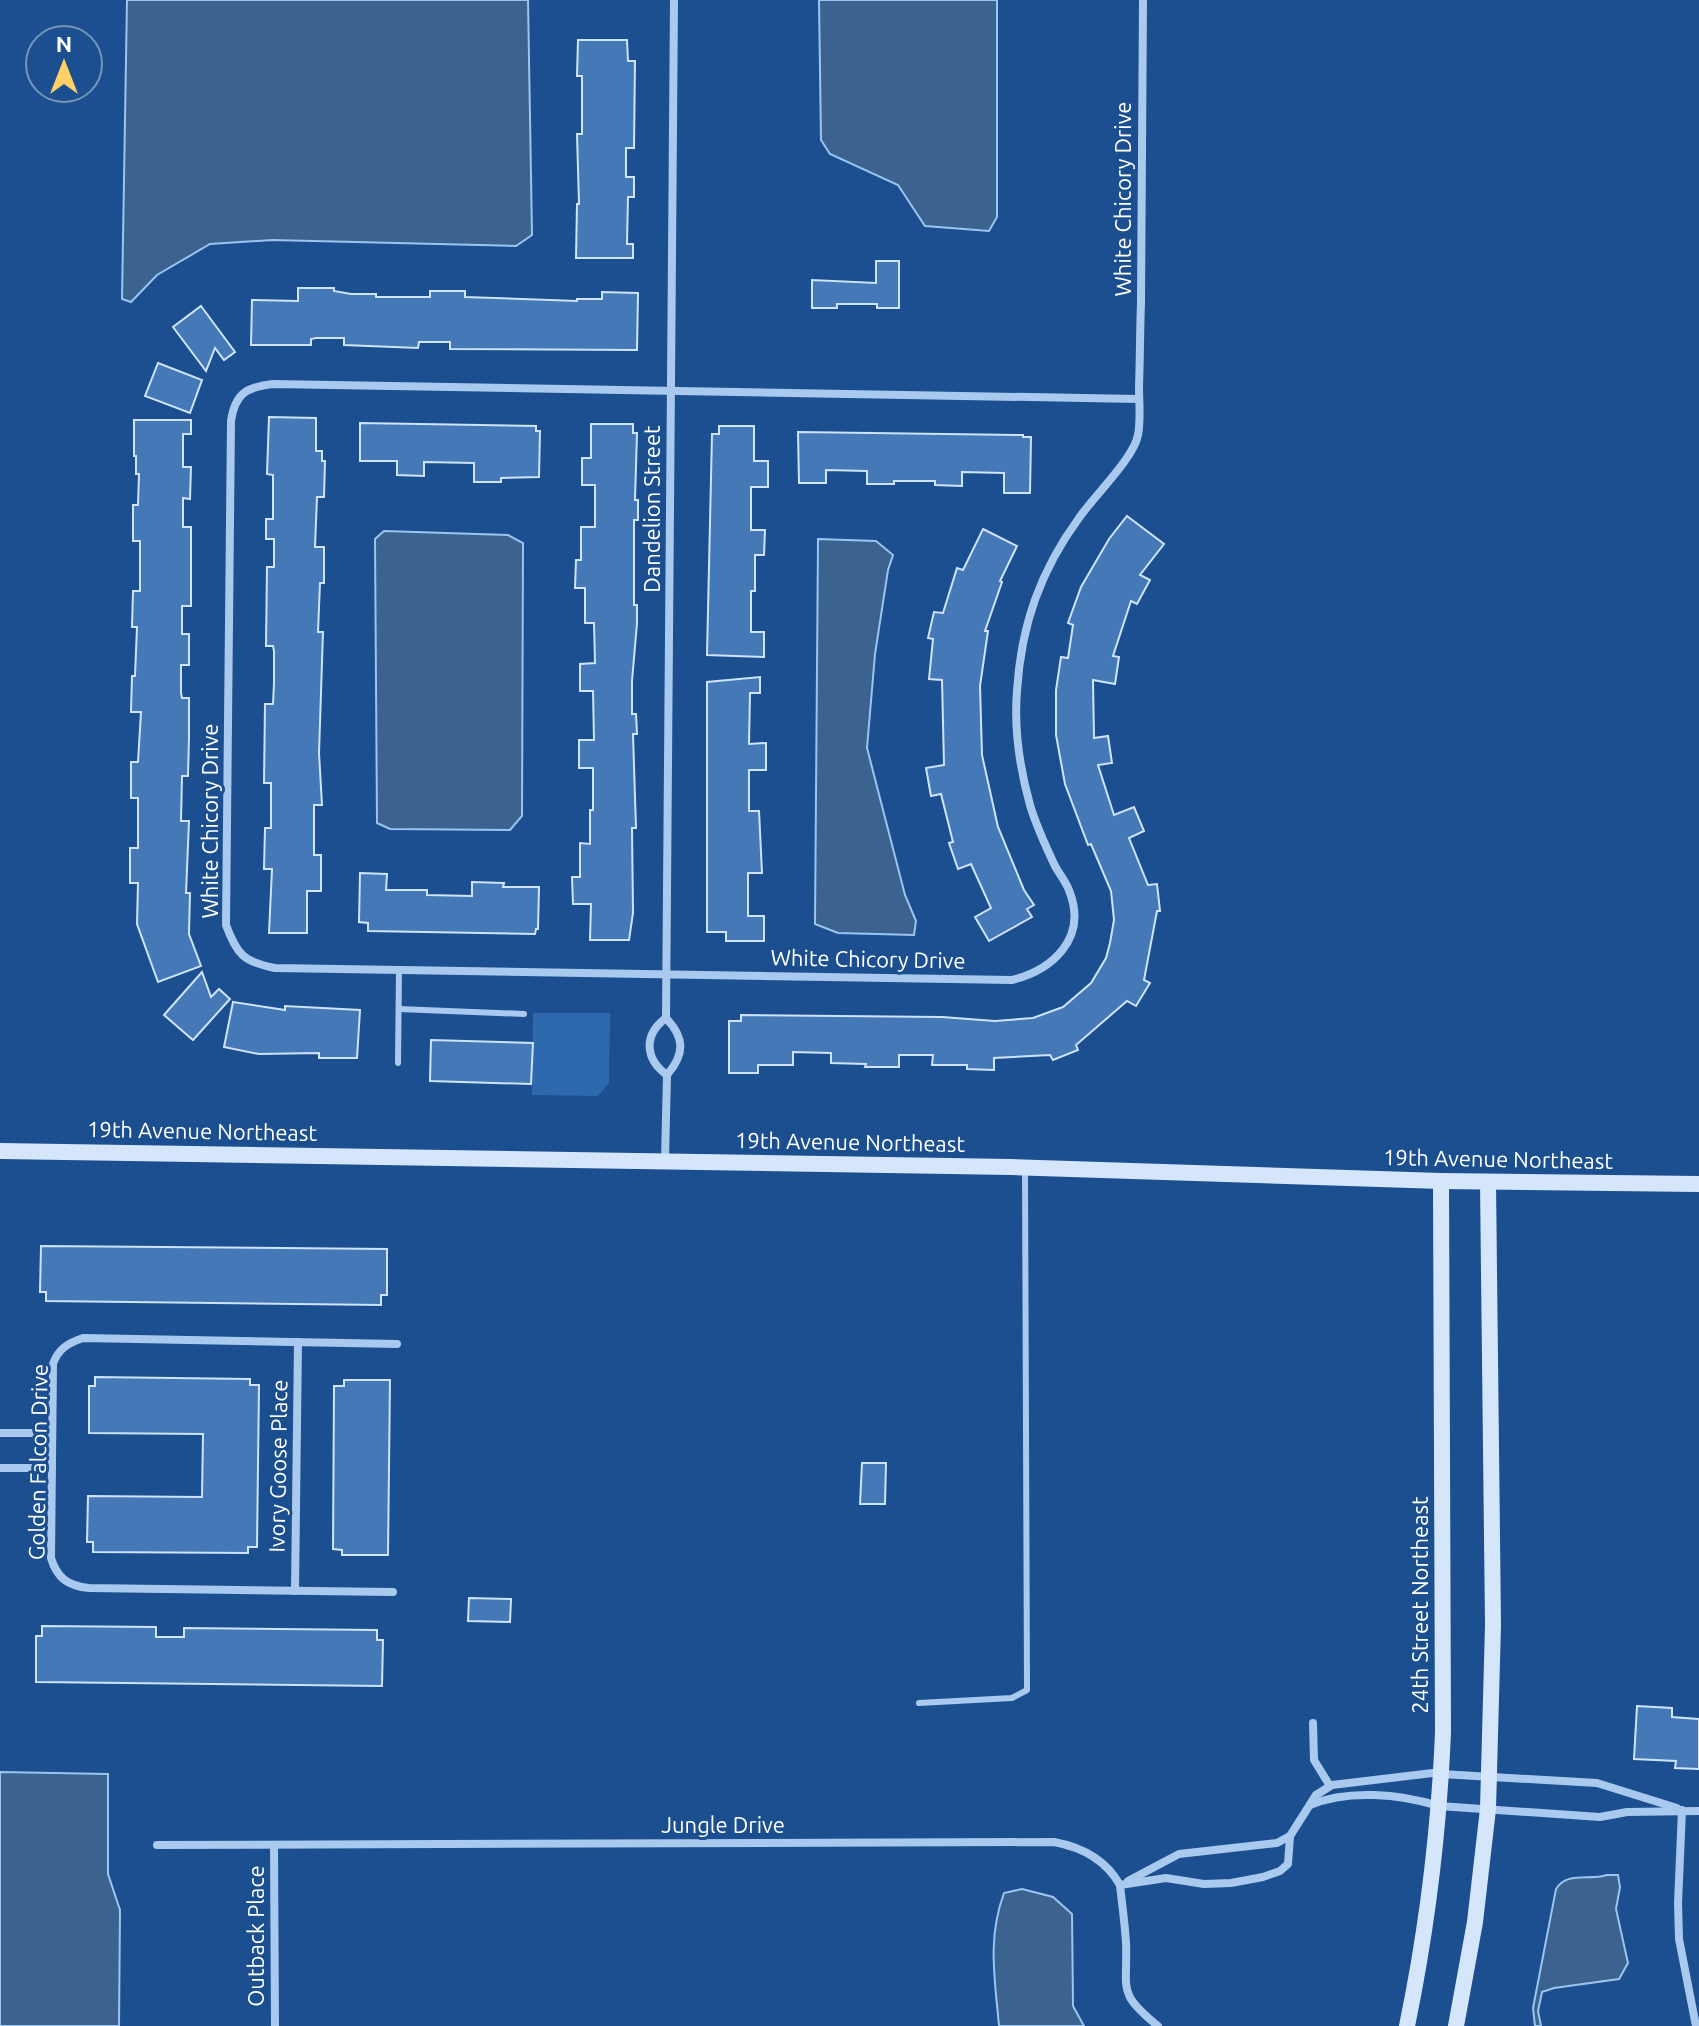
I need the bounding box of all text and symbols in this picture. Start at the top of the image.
north arrow [24,24,104,104]
text: N [56,31,72,56]
street label: White Chicory Drive [1110,102,1135,296]
street label: Dandelion Street [639,425,664,593]
street label: White Chicory Drive [197,724,222,918]
street label: White Chicory Drive [770,944,966,973]
street label: 19th Avenue Northeast [87,1116,318,1145]
street label: 19th Avenue Northeast [735,1127,966,1156]
street label: 19th Avenue Northeast [1383,1144,1614,1173]
street label: Golden Falcon Drive [23,1364,52,1560]
street label: Ivory Goose Place [263,1379,292,1553]
street label: 24th Street Northeast [1407,1496,1432,1714]
street label: Jungle Drive [661,1812,785,1837]
street label: Outback Place [243,1865,268,2007]

